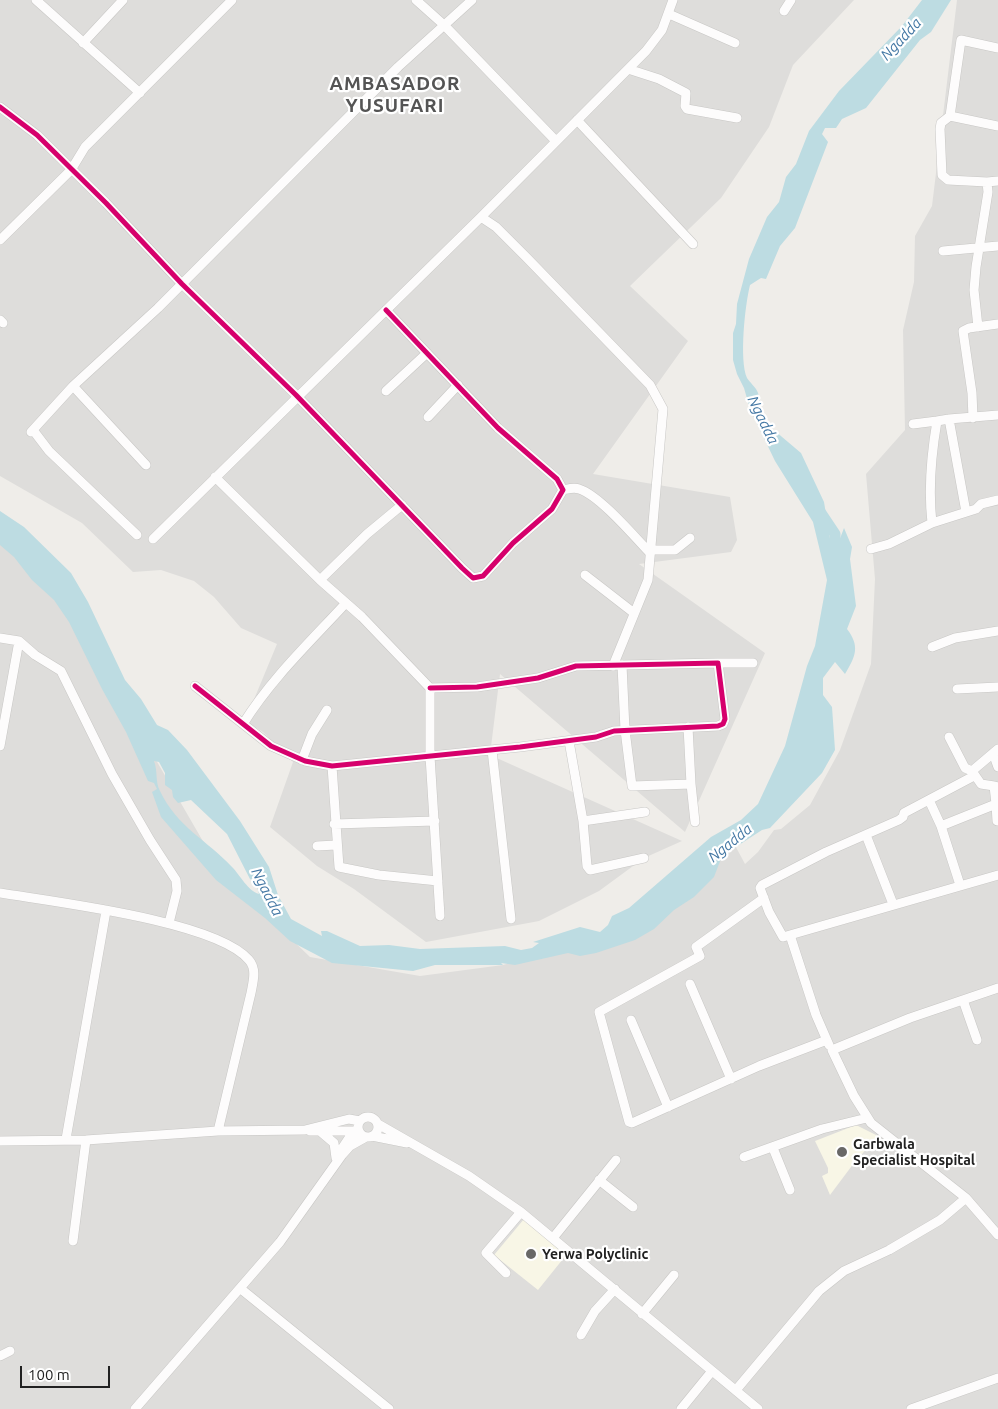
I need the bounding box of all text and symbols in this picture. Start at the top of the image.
water label: Ngadda [877,14,925,64]
district label: AMBASADOR YUSUFARI [328,73,462,117]
water label: Ngadda [744,393,782,447]
water label: Ngadda [704,820,756,866]
water label: Ngadda [247,865,287,919]
place label: Garbwala Specialist Hospital [853,1136,975,1168]
marker: Garbwala Specialist Hospital [835,1145,849,1159]
place label: Yerwa Polyclinic [542,1246,648,1262]
marker: Yerwa Polyclinic [524,1247,538,1261]
scale bar [22,1356,112,1388]
text: 100 m [28,1366,70,1383]

